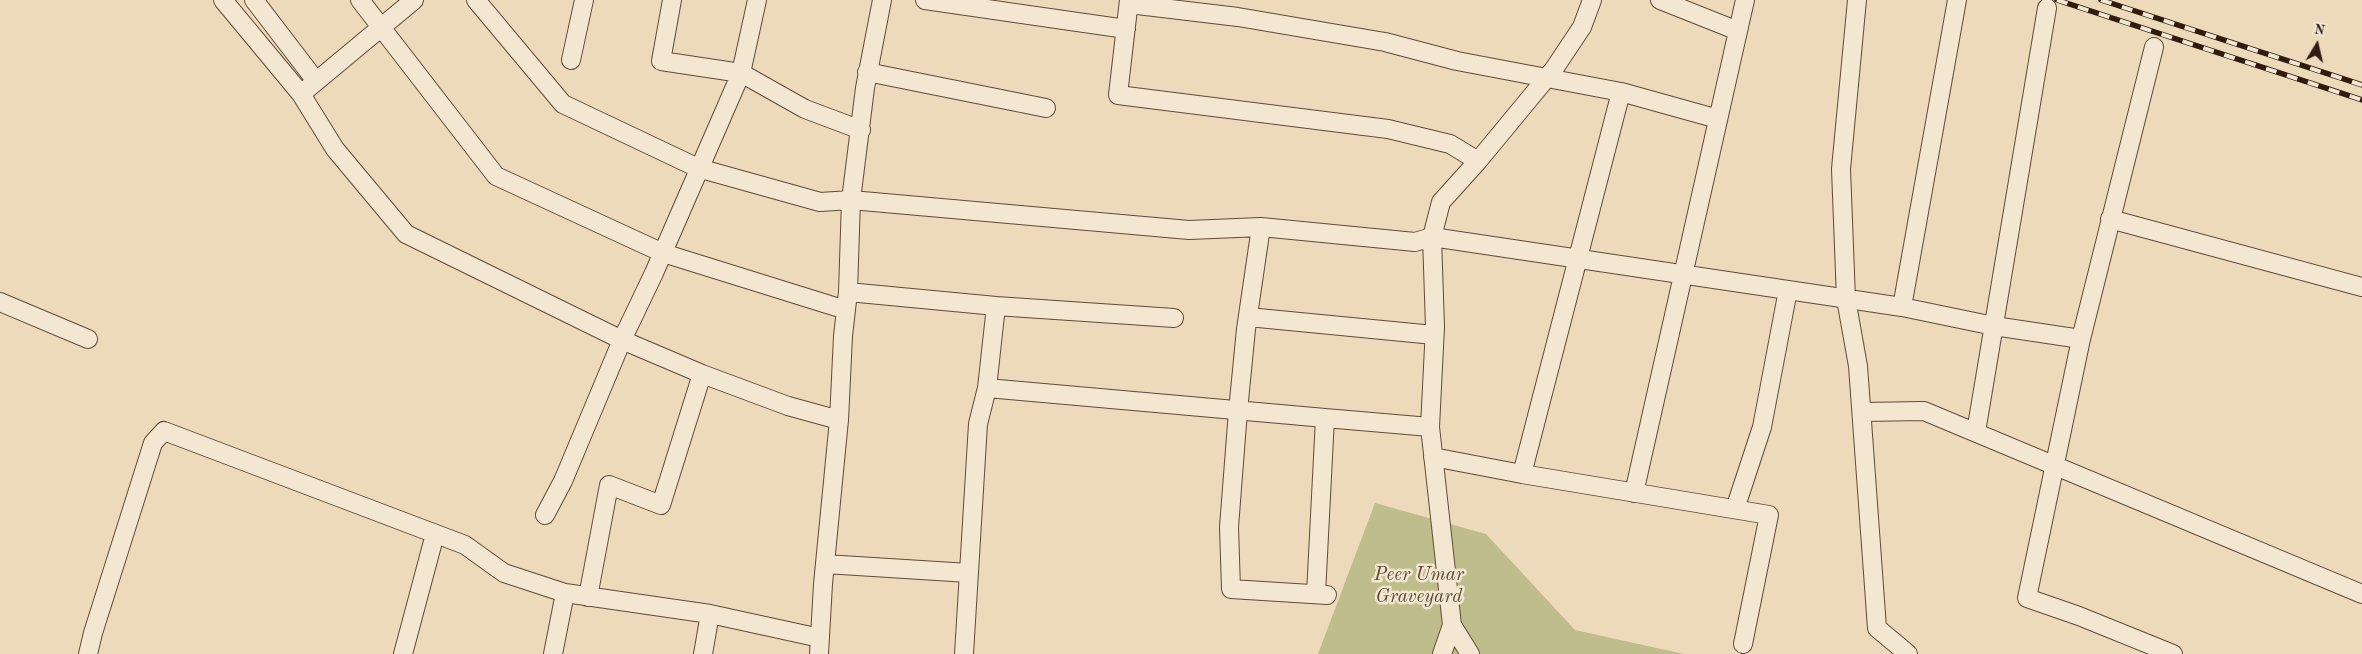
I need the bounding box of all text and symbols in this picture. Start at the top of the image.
north arrow [2292,20,2342,70]
text: N [2313,22,2326,38]
park label: Peer Umar Graveyard [1374,564,1464,608]

